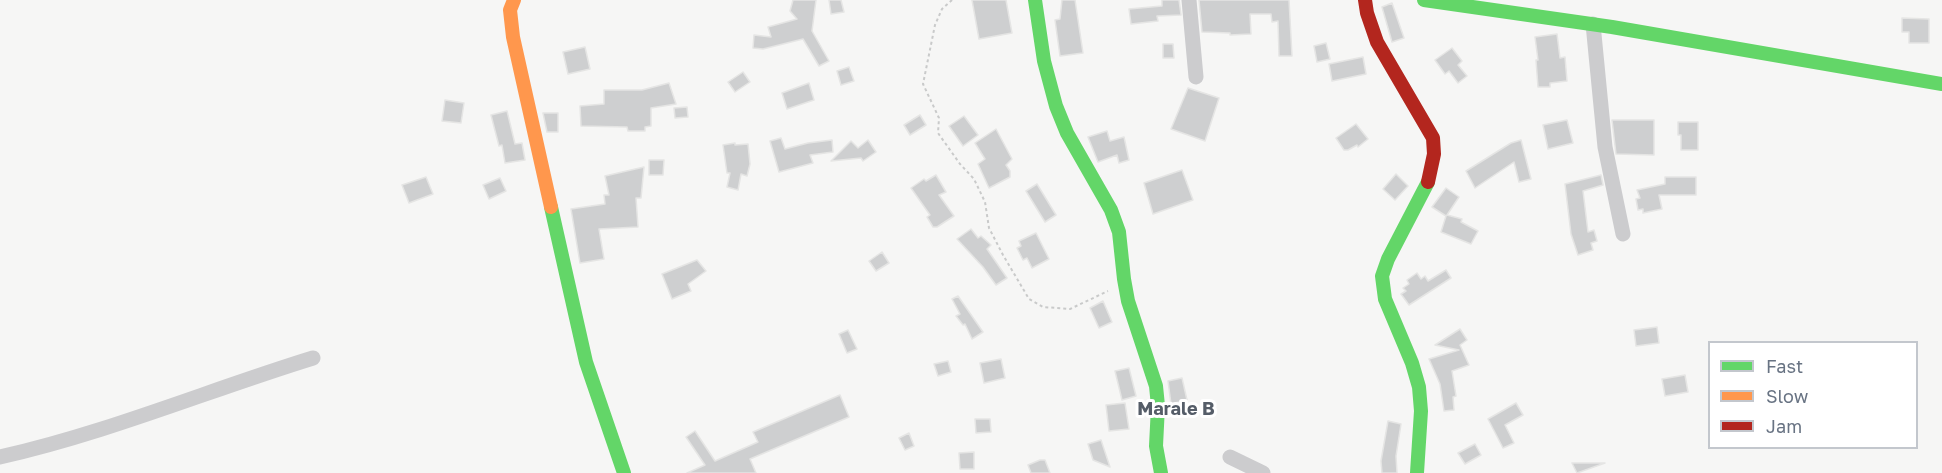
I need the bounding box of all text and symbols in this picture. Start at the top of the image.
legend [1708,341,1918,449]
text: Fast [1766,355,1803,377]
text: Slow [1766,385,1808,407]
district label: Marale B [1137,398,1215,420]
text: Jam [1766,415,1802,437]

